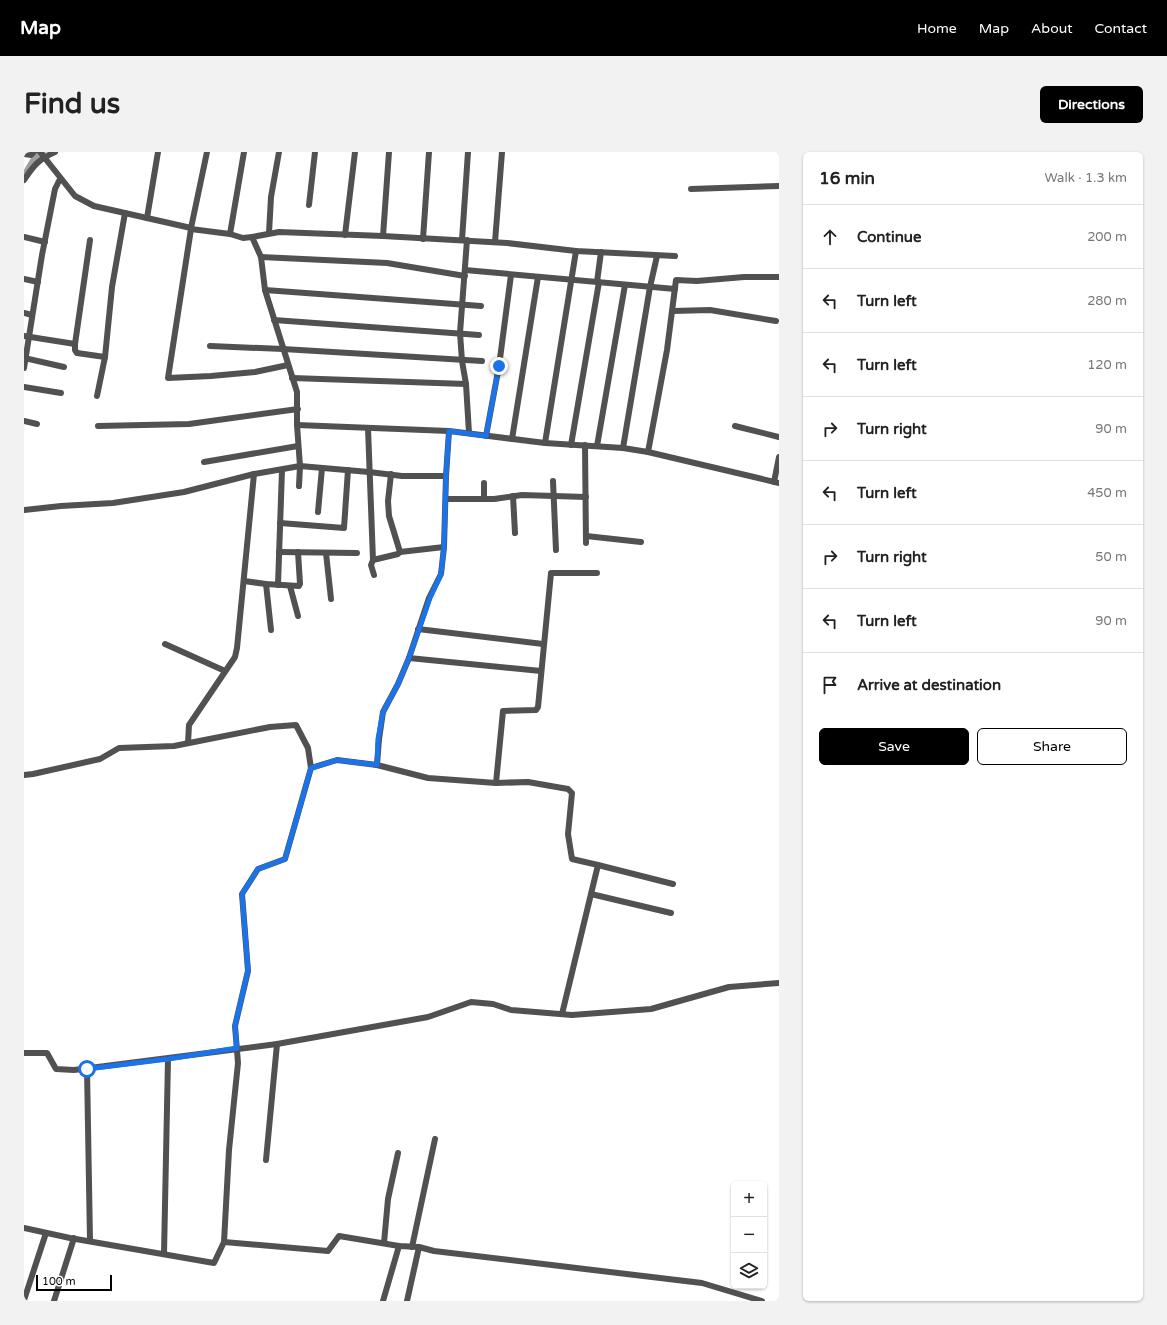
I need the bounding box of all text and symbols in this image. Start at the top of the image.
text: Map [20,17,61,39]
text: Home [917,20,957,37]
text: Map [979,20,1009,37]
text: About [1031,20,1073,37]
text: Contact [1095,20,1147,37]
button: Directions [1040,86,1143,123]
text: Find us [24,87,120,121]
text: 16 min [819,168,875,189]
text: Walk · 1.3 km [1045,170,1127,186]
icon: ahead [819,226,841,248]
text: Continue [857,228,921,246]
text: 200 m [1087,229,1127,245]
icon: left [819,290,841,312]
text: Turn left [857,292,917,310]
text: 280 m [1087,293,1127,309]
icon: left [819,354,841,376]
text: Turn left [857,356,917,374]
route end [490,357,508,375]
text: 120 m [1087,357,1127,373]
icon: right [819,418,841,440]
text: Turn right [857,420,927,438]
text: 90 m [1095,421,1127,437]
icon: left [819,482,841,504]
text: Turn left [857,484,917,502]
text: 450 m [1087,485,1127,501]
icon: right [819,546,841,568]
text: Turn right [857,548,927,566]
text: 50 m [1095,549,1127,565]
icon: left [819,610,841,632]
text: Turn left [857,612,917,630]
text: 90 m [1095,613,1127,629]
icon: arrive [819,674,841,696]
text: Arrive at destination [857,676,1001,694]
button: Save [819,728,969,765]
button: Share [977,728,1127,765]
route start [78,1060,96,1078]
map controls [731,1181,767,1289]
button: + [731,1181,767,1217]
button: − [731,1217,767,1253]
button: layers [731,1253,767,1289]
scale bar [36,1273,112,1292]
text: 100 m [42,1275,76,1288]

